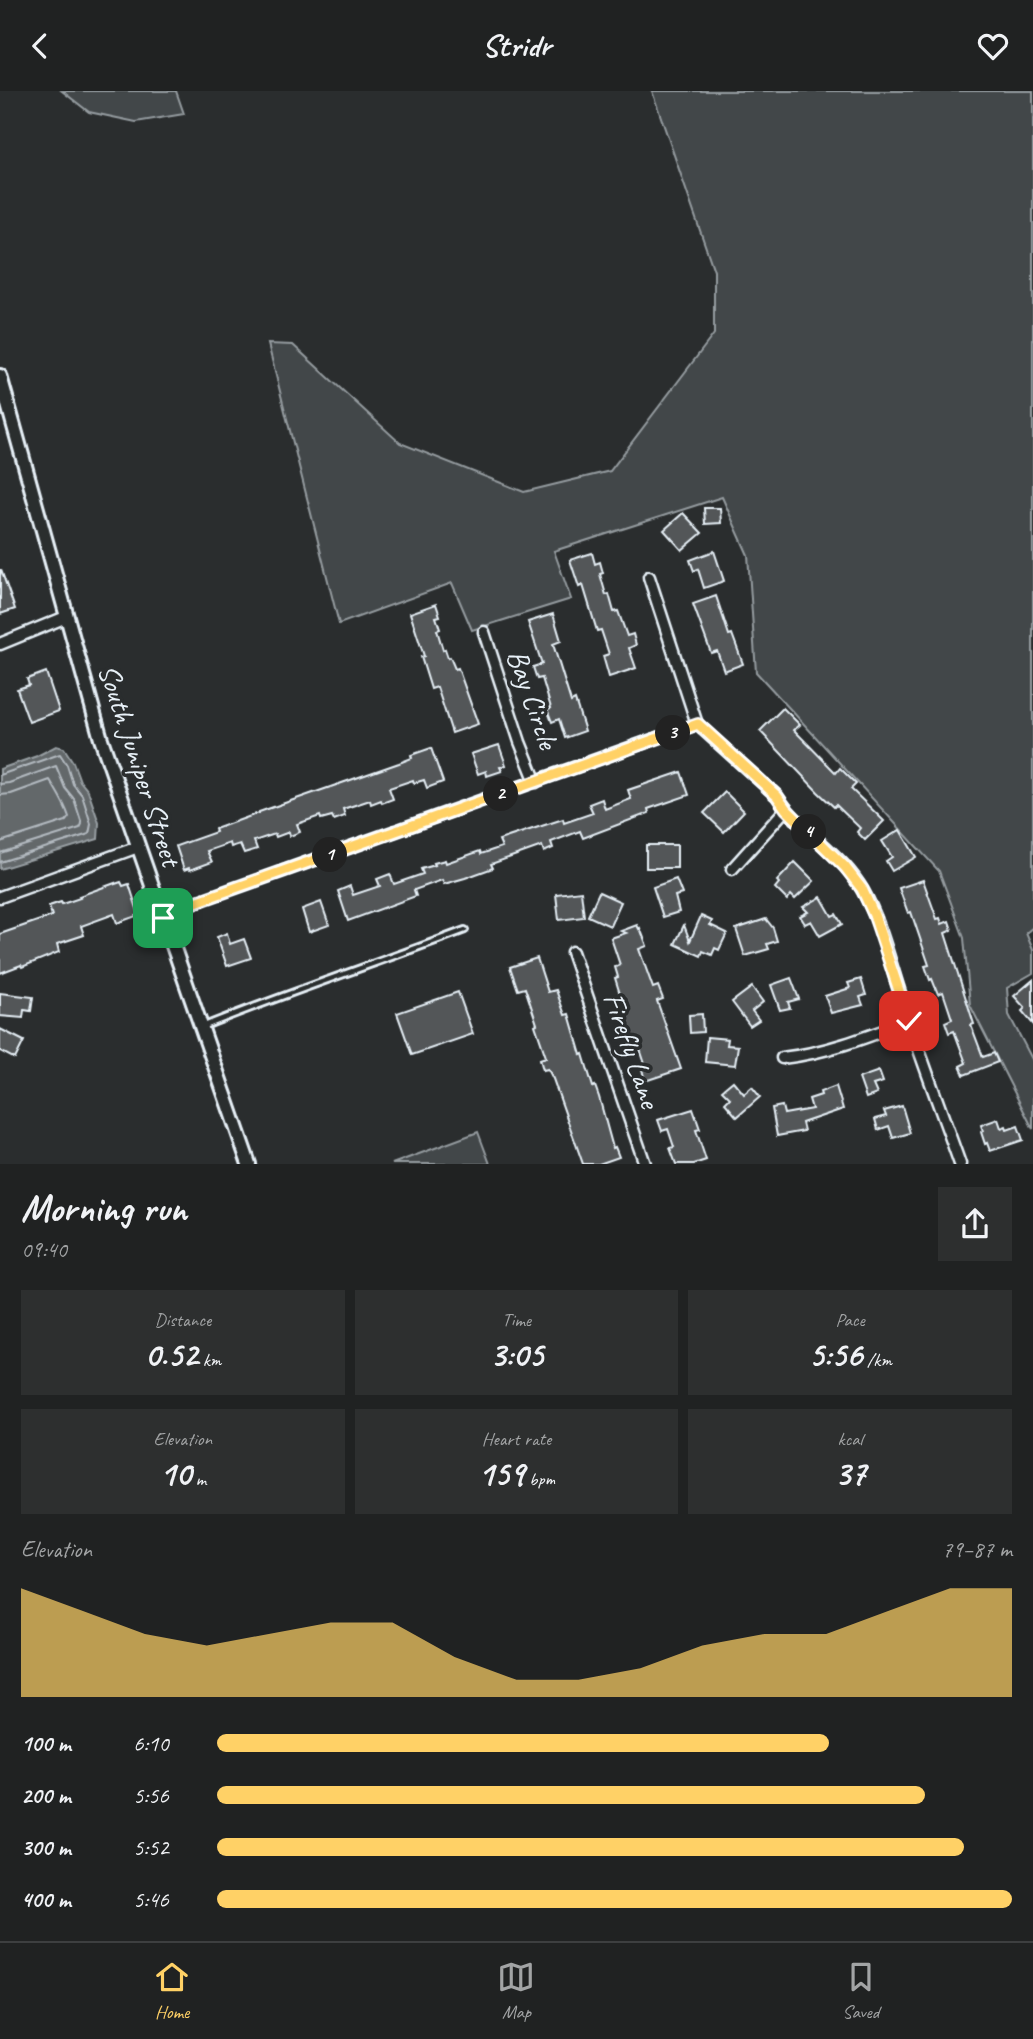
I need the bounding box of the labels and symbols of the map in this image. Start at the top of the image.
street label: Bay Circle [498,644,568,756]
street label: South Juniper Street [89,659,191,874]
pin: 3 [656,715,690,751]
pin: 2 [484,777,518,811]
pin: 4 [792,815,826,849]
pin: 1 [312,837,348,873]
pin [133,888,193,948]
street label: Firefly Lane [595,987,670,1115]
pin [879,991,939,1051]

